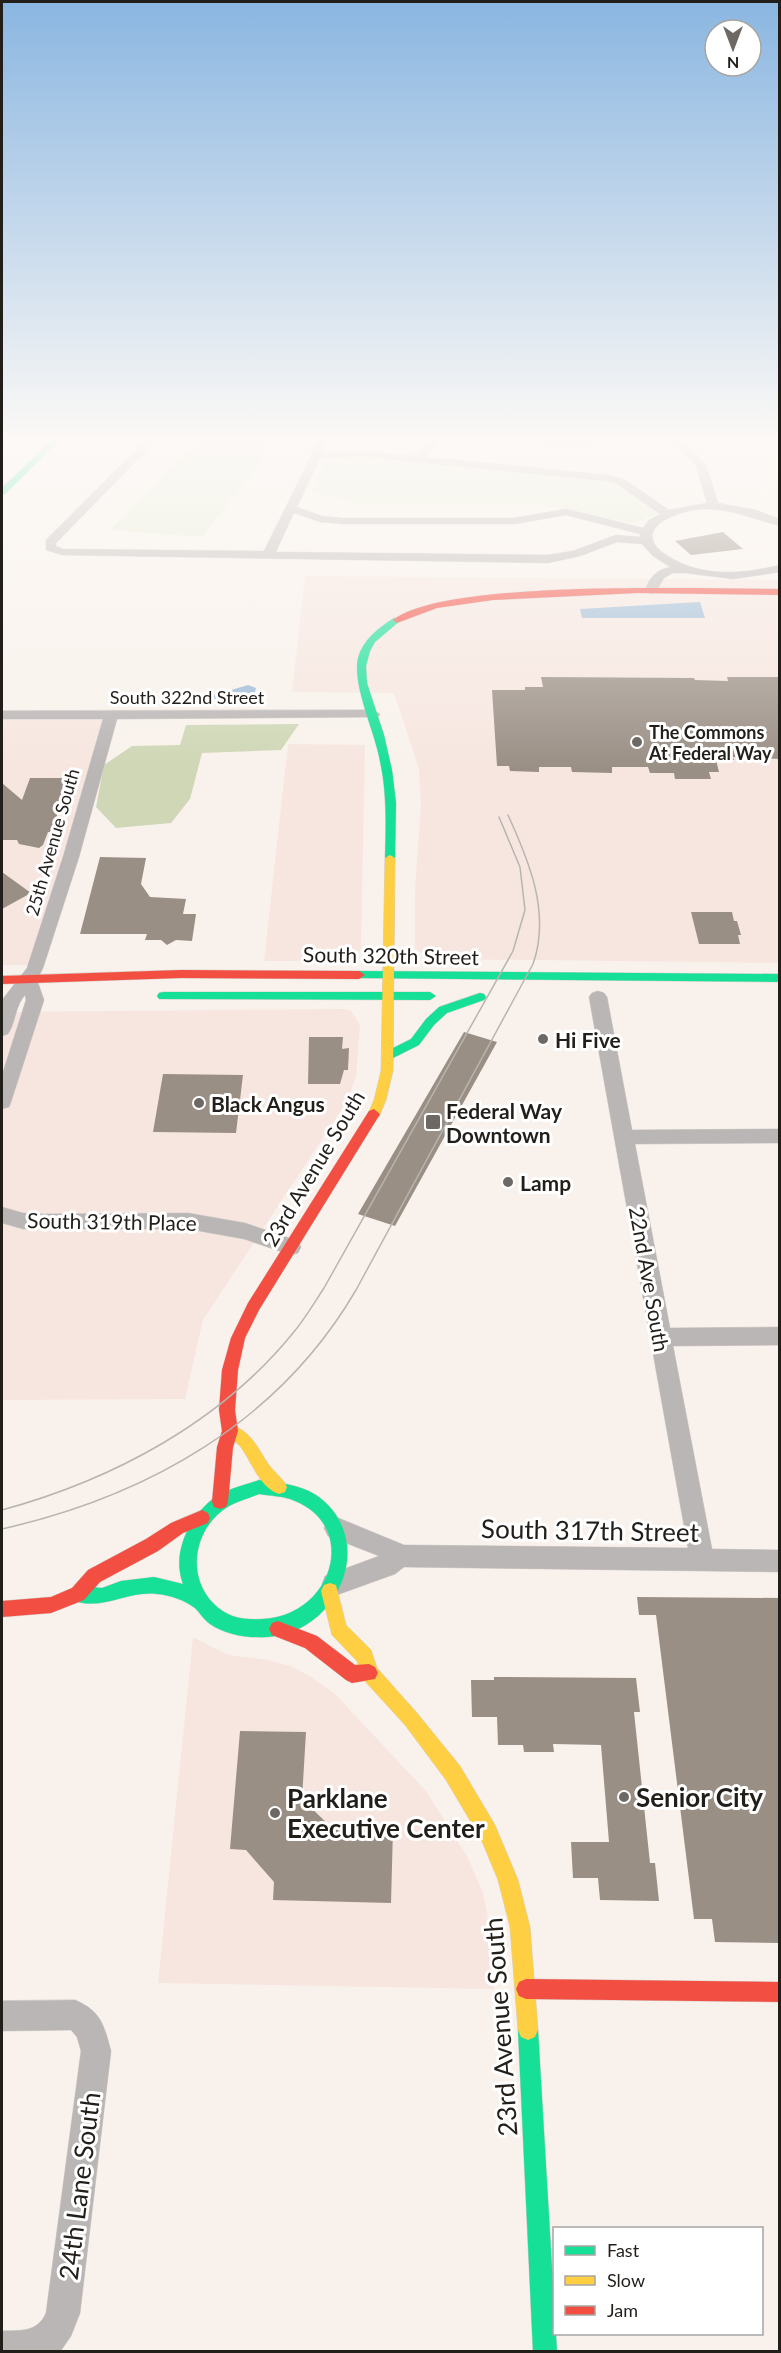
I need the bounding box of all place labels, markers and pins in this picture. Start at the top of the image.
place label: The Commons At Federal Way [648,721,772,764]
marker: The Commons At Federal Way [630,735,644,749]
place label: Hi Five [555,1027,621,1052]
marker: Hi Five [536,1032,550,1046]
place label: Black Angus [211,1091,325,1116]
marker: Black Angus [192,1096,206,1110]
place label: Federal Way Downtown [446,1098,563,1147]
marker: Federal Way Downtown [424,1113,442,1131]
place label: Lamp [520,1170,571,1195]
marker: Lamp [501,1175,515,1189]
place label: Senior City [636,1781,763,1813]
place label: Parklane Executive Center [287,1782,485,1844]
marker: Senior City [617,1790,631,1804]
marker: Parklane Executive Center [268,1806,282,1820]

